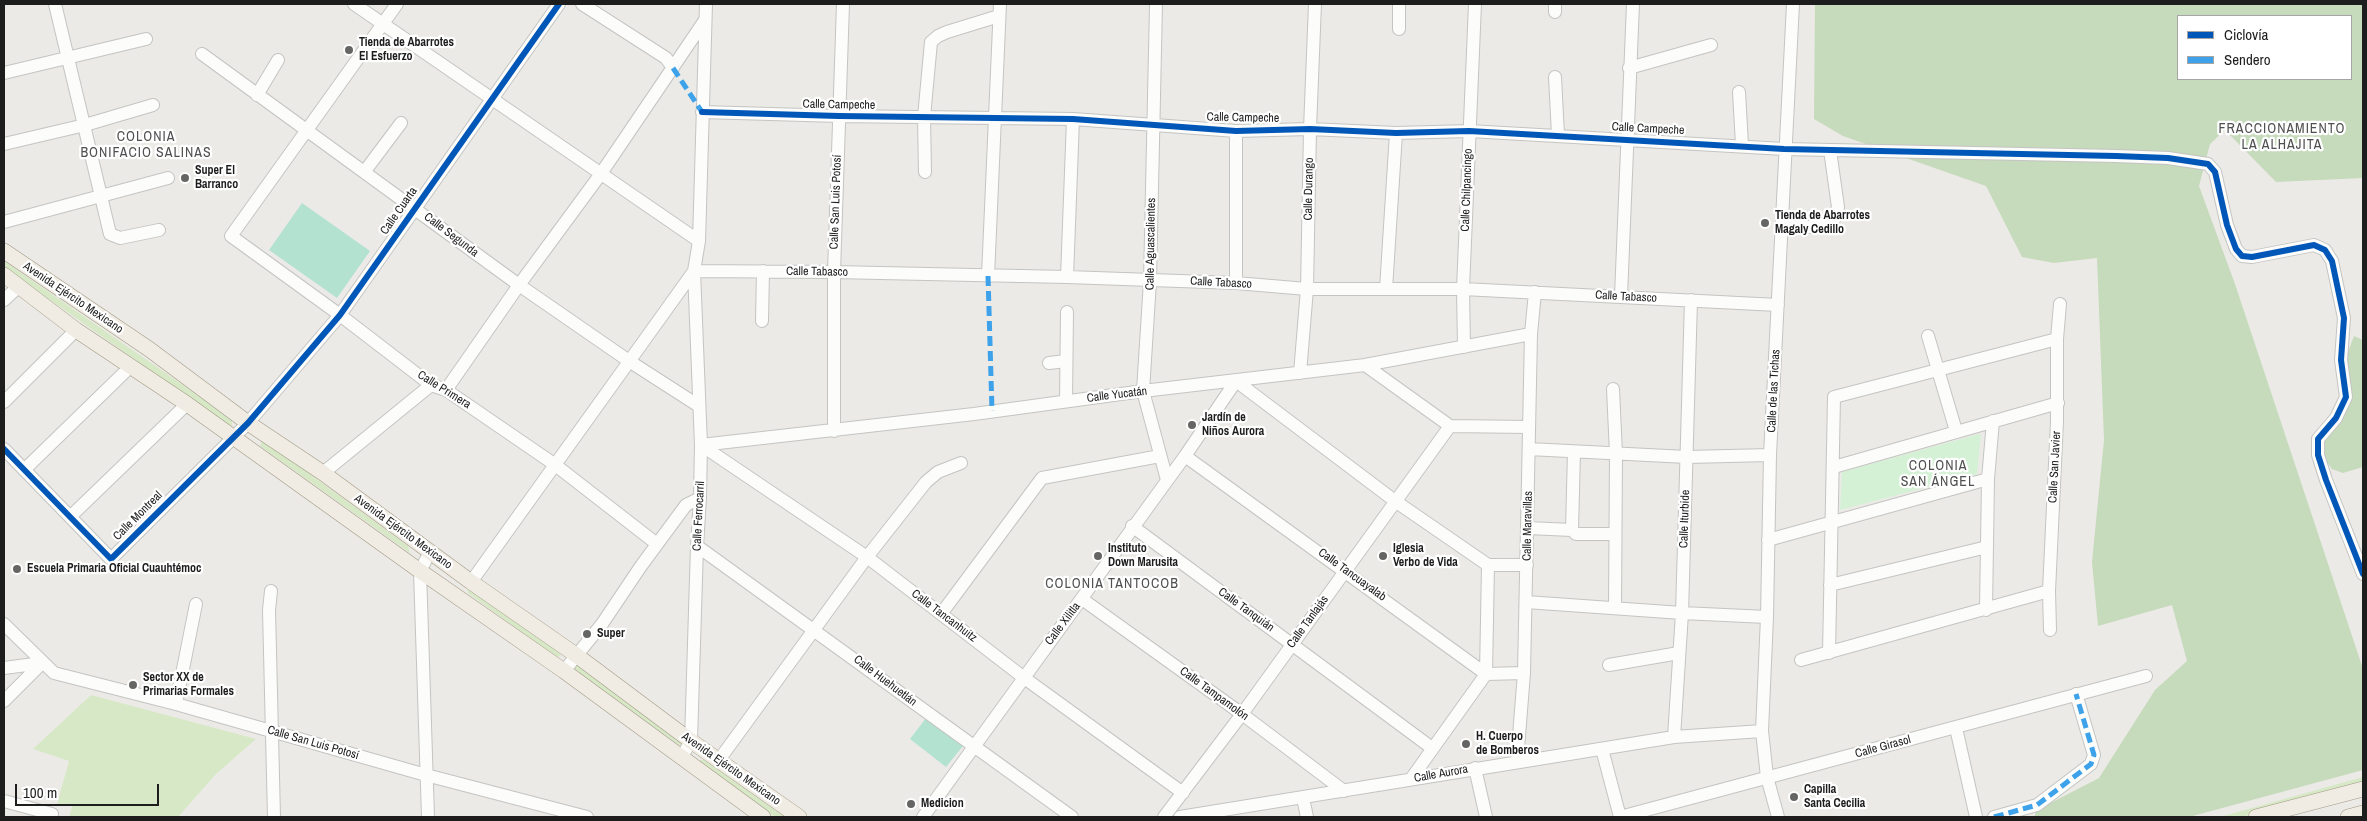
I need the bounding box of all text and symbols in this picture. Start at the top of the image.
legend [2177,15,2352,80]
text: Ciclovía [2224,24,2268,45]
place label: Tienda de Abarrotes El Esfuerzo [359,36,454,64]
marker: Tienda de Abarrotes El Esfuerzo [343,44,355,56]
text: Sendero [2224,49,2271,70]
street label: Calle Campeche [803,97,875,113]
street label: Calle Campeche [1207,110,1279,126]
street label: Calle Campeche [1611,120,1685,138]
district label: FRACCIONAMIENTO LA ALHAJITA [2217,121,2347,154]
district label: COLONIA BONIFACIO SALINAS [78,129,214,162]
street label: Calle Chilpancingo [1458,148,1476,232]
street label: Calle San Luis Potosí [827,154,845,250]
street label: Calle Durango [1301,157,1317,221]
place label: Super El Barranco [195,164,238,192]
marker: Super El Barranco [179,172,191,184]
street label: Calle Cuarta [377,184,421,238]
street label: Calle Aguascalientes [1143,198,1159,290]
place label: Tienda de Abarrotes Magaly Cedillo [1775,209,1870,237]
street label: Calle Segunda [421,210,481,260]
marker: Tienda de Abarrotes Magaly Cedillo [1759,217,1771,229]
street label: Avenida Ejército Mexicano [20,259,126,337]
street label: Calle Tabasco [786,264,848,280]
street label: Calle Tabasco [1190,274,1252,292]
street label: Calle Tabasco [1595,288,1657,306]
street label: Calle de las Tichas [1765,349,1783,433]
street label: Calle Primera [415,368,473,412]
street label: Calle Yucatán [1086,384,1148,406]
place label: Jardín de Niños Aurora [1202,411,1264,439]
marker: Jardín de Niños Aurora [1186,419,1198,431]
street label: Calle San Javier [2046,431,2064,503]
district label: COLONIA SAN ÁNGEL [1900,458,1976,491]
street label: Calle Ferrocarril [690,481,708,551]
street label: Calle Montreal [110,488,166,544]
street label: Calle Iturbide [1677,490,1693,548]
street label: Calle Maravillas [1520,491,1536,561]
street label: Avenida Ejército Mexicano [351,492,455,572]
place label: Instituto Down Marusita [1108,542,1178,570]
place label: Iglesia Verbo de Vida [1393,542,1458,570]
street label: Calle Tancuayalab [1315,545,1389,605]
marker: Instituto Down Marusita [1092,550,1104,562]
marker: Iglesia Verbo de Vida [1377,550,1389,562]
place label: Escuela Primaria Oficial Cuauhtémoc [27,562,201,576]
marker: Escuela Primaria Oficial Cuauhtémoc [11,563,23,575]
district label: COLONIA TANTOCOB [1043,576,1181,592]
street label: Calle Tanquián [1215,585,1277,635]
street label: Calle Tancanhuitz [908,587,980,645]
street label: Calle Tanlajás [1284,593,1332,651]
street label: Calle Xilitla [1042,600,1084,648]
place label: Super [597,627,625,641]
marker: Super [581,628,593,640]
street label: Calle Huehuetlán [851,653,919,709]
street label: Calle Tampamolón [1177,664,1251,724]
place label: Sector XX de Primarias Formales [143,671,234,699]
marker: Sector XX de Primarias Formales [127,679,139,691]
street label: Calle San Luis Potosí [266,723,360,763]
street label: Avenida Ejército Mexicano [679,729,783,809]
place label: H. Cuerpo de Bomberos [1476,730,1539,758]
street label: Calle Girasol [1854,733,1912,761]
marker: H. Cuerpo de Bomberos [1460,738,1472,750]
street label: Calle Aurora [1413,762,1469,786]
scale bar [18,774,161,806]
text: 100 m [23,782,57,803]
place label: Capilla Santa Cecilia [1804,783,1865,811]
marker: Capilla Santa Cecilia [1788,791,1800,803]
place label: Medicion [921,797,964,811]
marker: Medicion [905,798,917,810]

